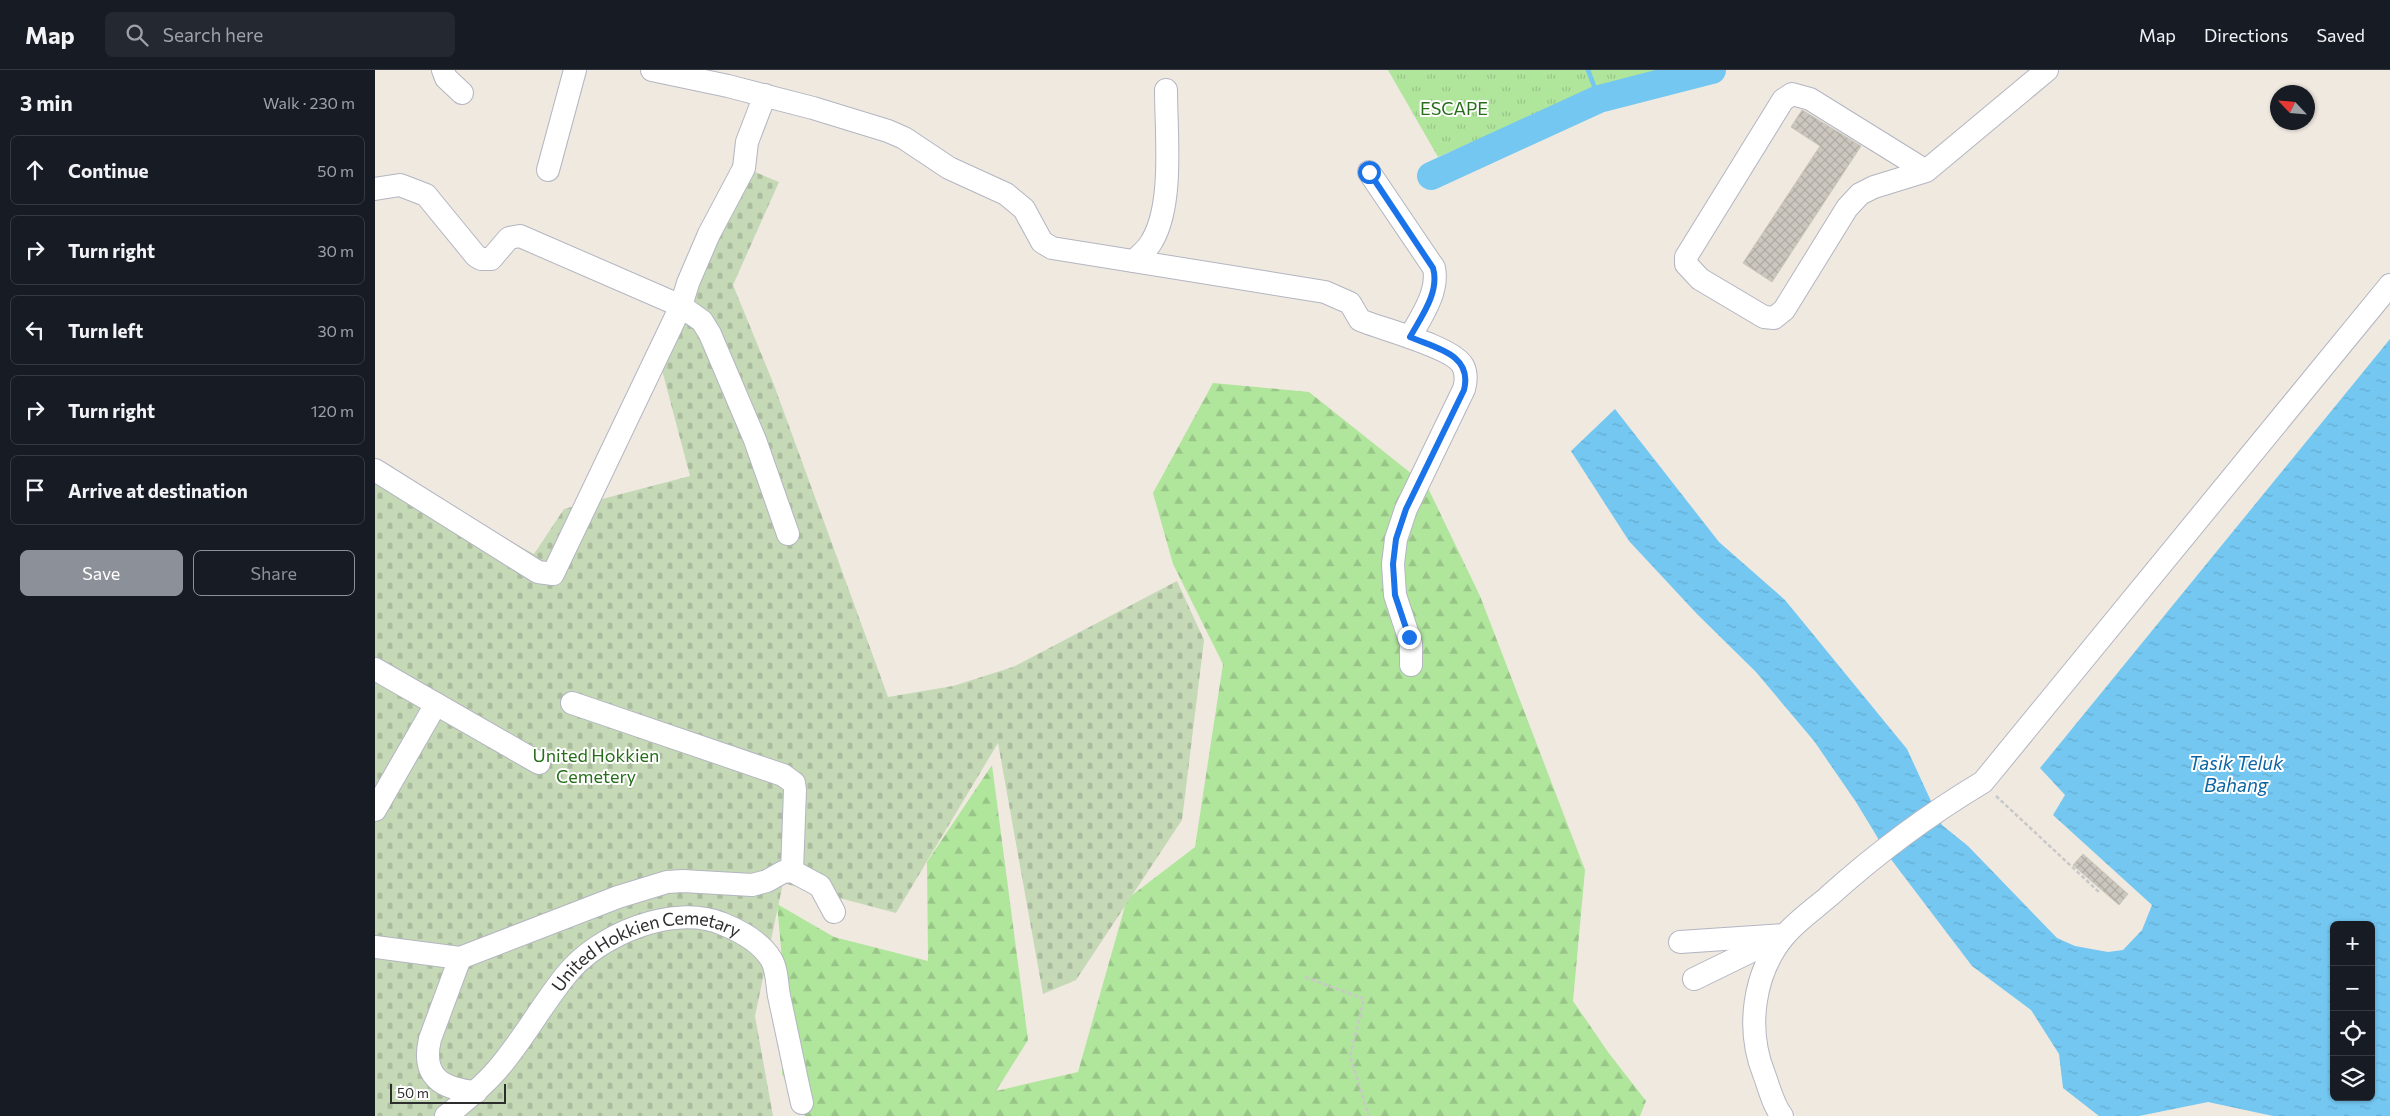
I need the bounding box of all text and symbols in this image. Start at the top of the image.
search box [105,12,455,57]
text: Map [25,20,75,49]
icon: search [123,21,151,49]
text: Search here [163,23,263,46]
text: Map [2139,24,2176,46]
text: Directions [2204,24,2288,46]
text: Saved [2316,24,2365,46]
north arrow [2270,85,2315,130]
text: 3 min [20,90,73,115]
text: Walk · 230 m [263,93,355,112]
park label: ESCAPE [1420,97,1488,119]
icon: ahead [21,156,49,184]
text: Continue [68,159,148,182]
text: 50 m [317,161,354,180]
route start [1358,161,1381,184]
icon: right [21,236,49,264]
text: Turn right [68,239,155,262]
text: 30 m [317,241,354,260]
icon: left [21,316,49,344]
text: Turn left [68,319,143,342]
text: 30 m [317,321,354,340]
icon: right [21,396,49,424]
text: Turn right [68,399,155,422]
text: 120 m [311,401,354,420]
icon: arrive [21,476,49,504]
text: Arrive at destination [68,479,248,502]
button: Save [20,550,183,596]
button: Share [193,550,355,596]
route end [1398,626,1421,649]
park label: United Hokkien Cemetery [533,744,659,787]
water label: Tasik Teluk Bahang [2189,751,2284,796]
street label: United Hokkien Cemetary [546,906,745,996]
map controls [2330,921,2375,1101]
button: + [2330,921,2375,966]
button: − [2330,966,2375,1011]
button: locate [2330,1011,2375,1056]
button: layers [2330,1056,2375,1101]
scale bar [390,1081,506,1104]
text: 50 m [397,1084,429,1101]

